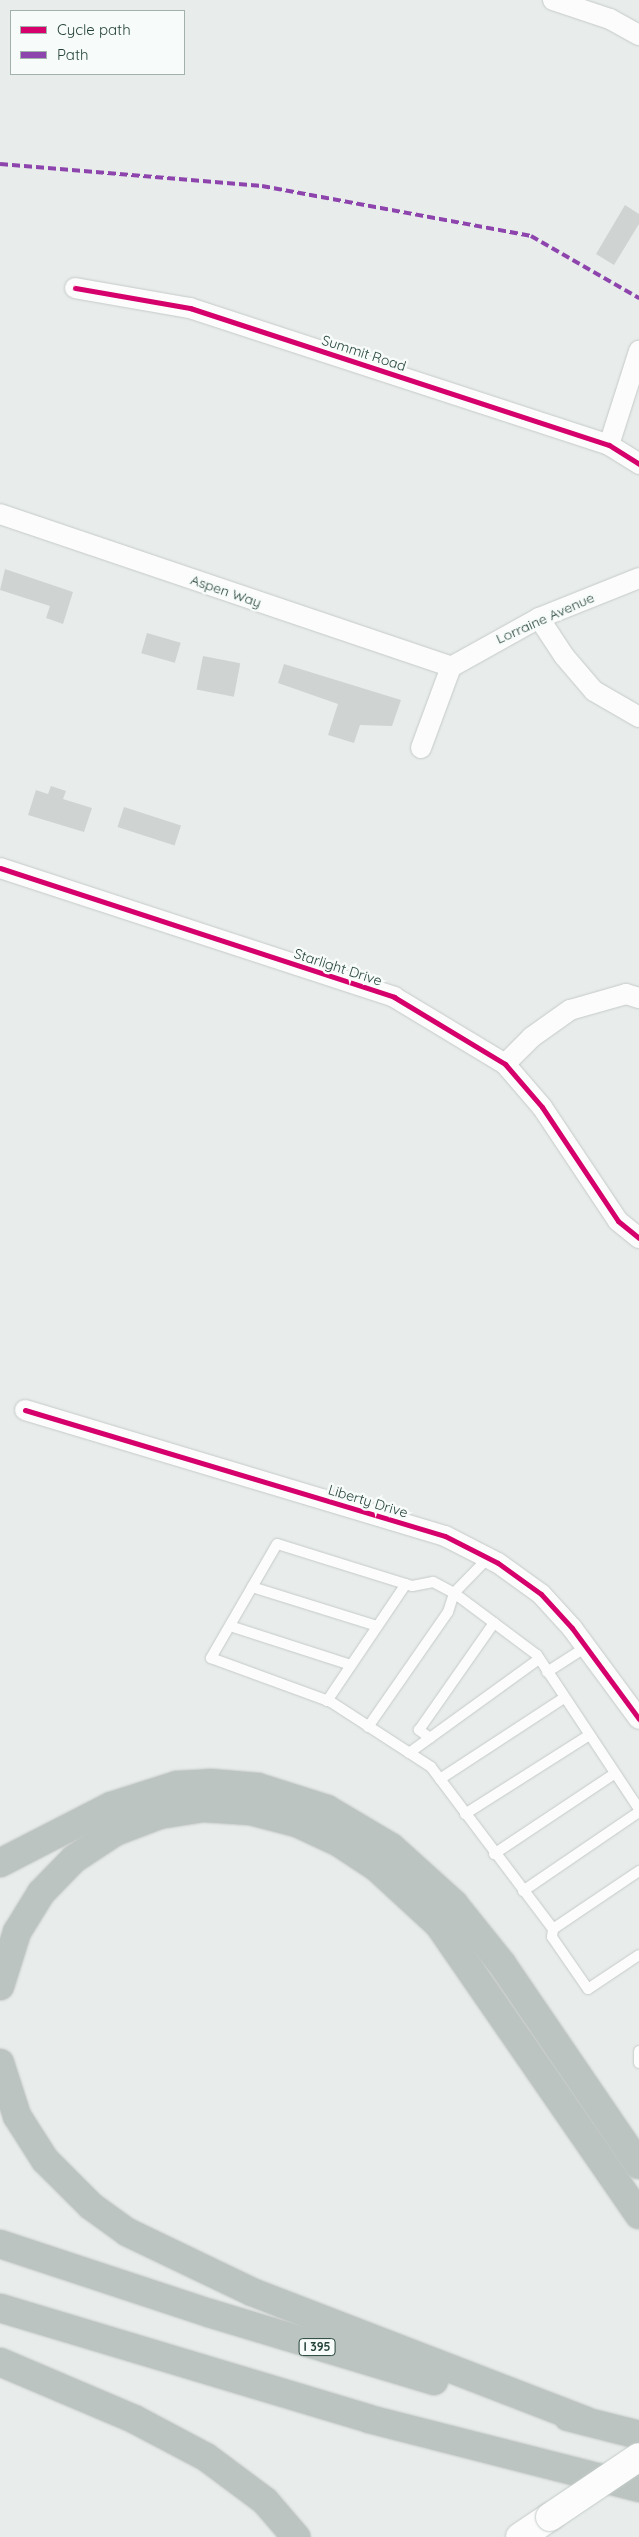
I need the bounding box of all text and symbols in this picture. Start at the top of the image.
legend [10,10,185,75]
text: Cycle path [57,20,131,39]
text: Path [57,45,89,64]
street label: Summit Road [320,331,408,375]
street label: Aspen Way [188,571,264,611]
street label: Lorraine Avenue [493,589,597,647]
street label: Starlight Drive [292,945,384,989]
street label: Liberty Drive [326,1481,410,1521]
road number: I 395 [298,2338,336,2356]

